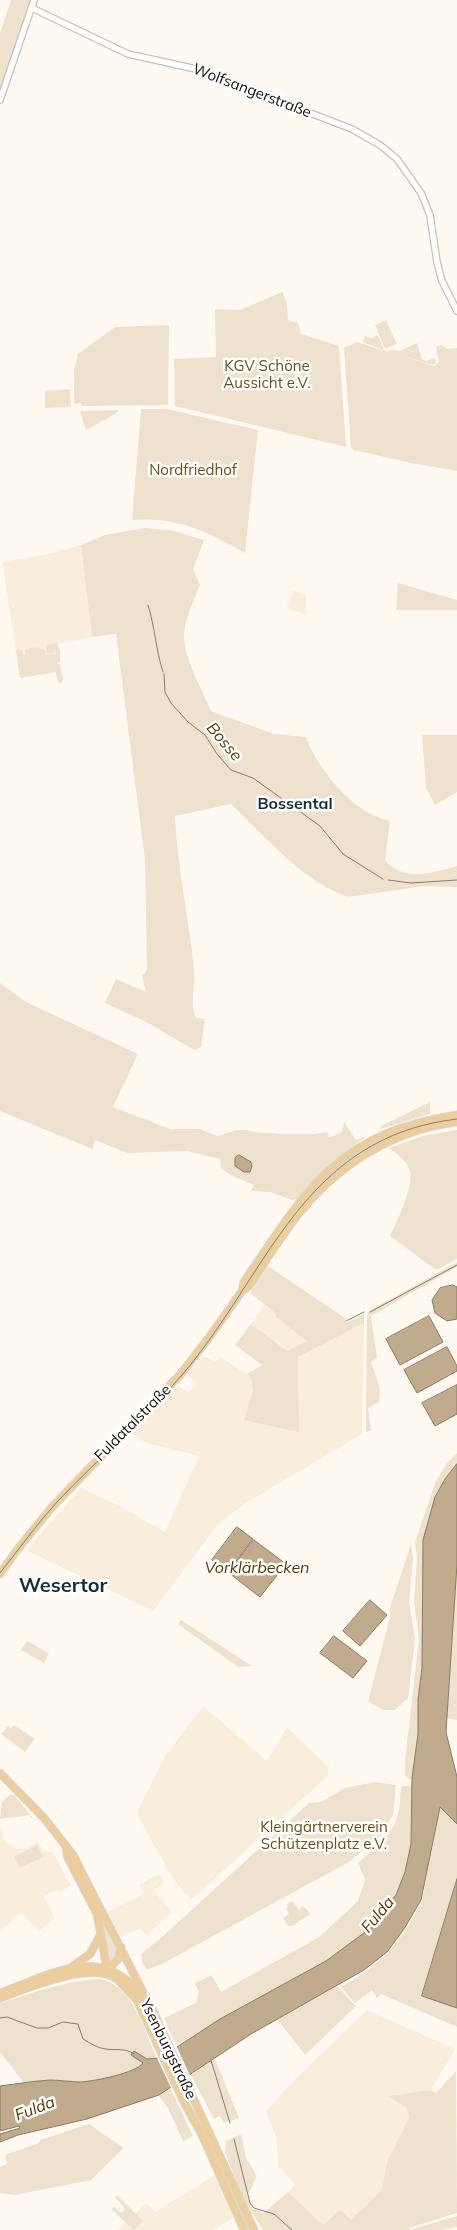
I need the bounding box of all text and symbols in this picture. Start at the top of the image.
street label: Wolfsangerstraße [190,60,314,122]
park label: KGV Schöne Aussicht e.V. [223,357,311,392]
park label: Nordfriedhof [149,461,237,479]
water label: Bosse [202,719,246,765]
district label: Bossental [257,794,333,814]
street label: Fuldatalstraße [91,1381,175,1465]
water label: Vorklärbecken [205,1558,309,1578]
district label: Wesertor [19,1574,107,1598]
park label: Kleingärtnerverein Schützenplatz e.V. [260,1818,388,1853]
water label: Fulda [357,1893,399,1937]
street label: Ysenburgstraße [136,1996,200,2102]
water label: Fulda [12,2093,58,2125]

